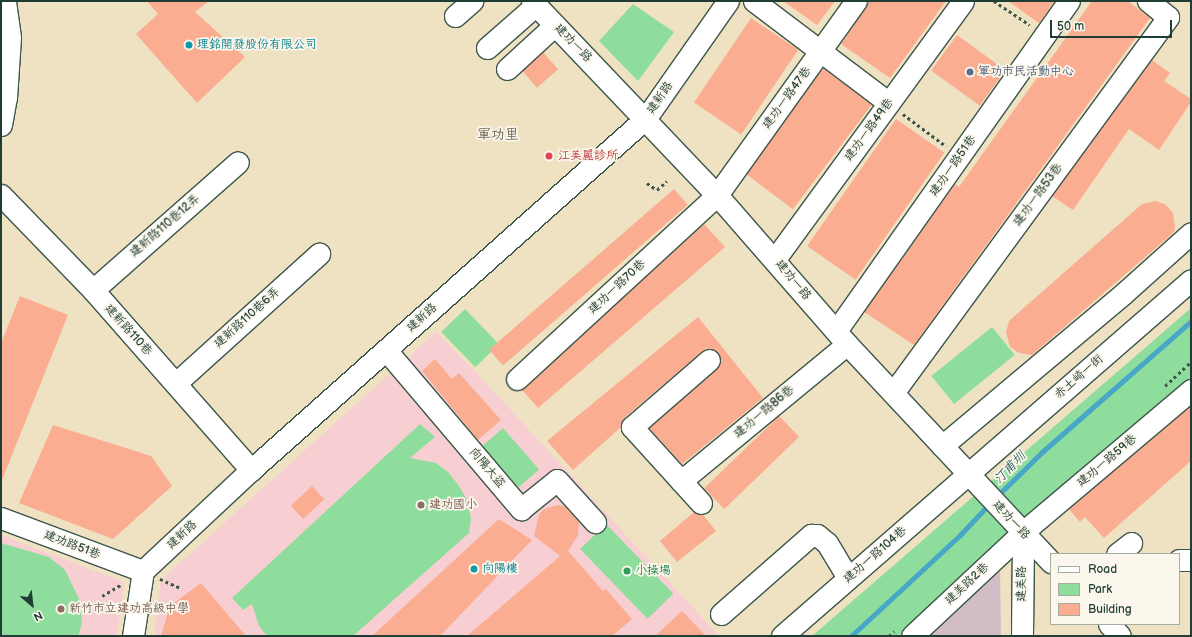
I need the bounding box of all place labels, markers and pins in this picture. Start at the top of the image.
place label: 理銘開發股份有限公司 [197,38,317,52]
marker: 理銘開發股份有限公司 [184,40,194,50]
place label: 軍功市民活動中心 [978,65,1074,79]
marker: 軍功市民活動中心 [965,67,975,77]
place label: 江美麗診所 [558,149,618,163]
marker: 江美麗診所 [543,150,555,162]
place label: 建功國小 [429,498,477,512]
marker: 建功國小 [416,500,426,510]
place label: 向陽樓 [482,562,518,576]
marker: 向陽樓 [469,564,479,574]
place label: 小操場 [635,564,671,578]
marker: 小操場 [622,566,632,576]
place label: 新竹市立建功高級中學 [69,602,189,616]
marker: 新竹市立建功高級中學 [56,604,66,614]

